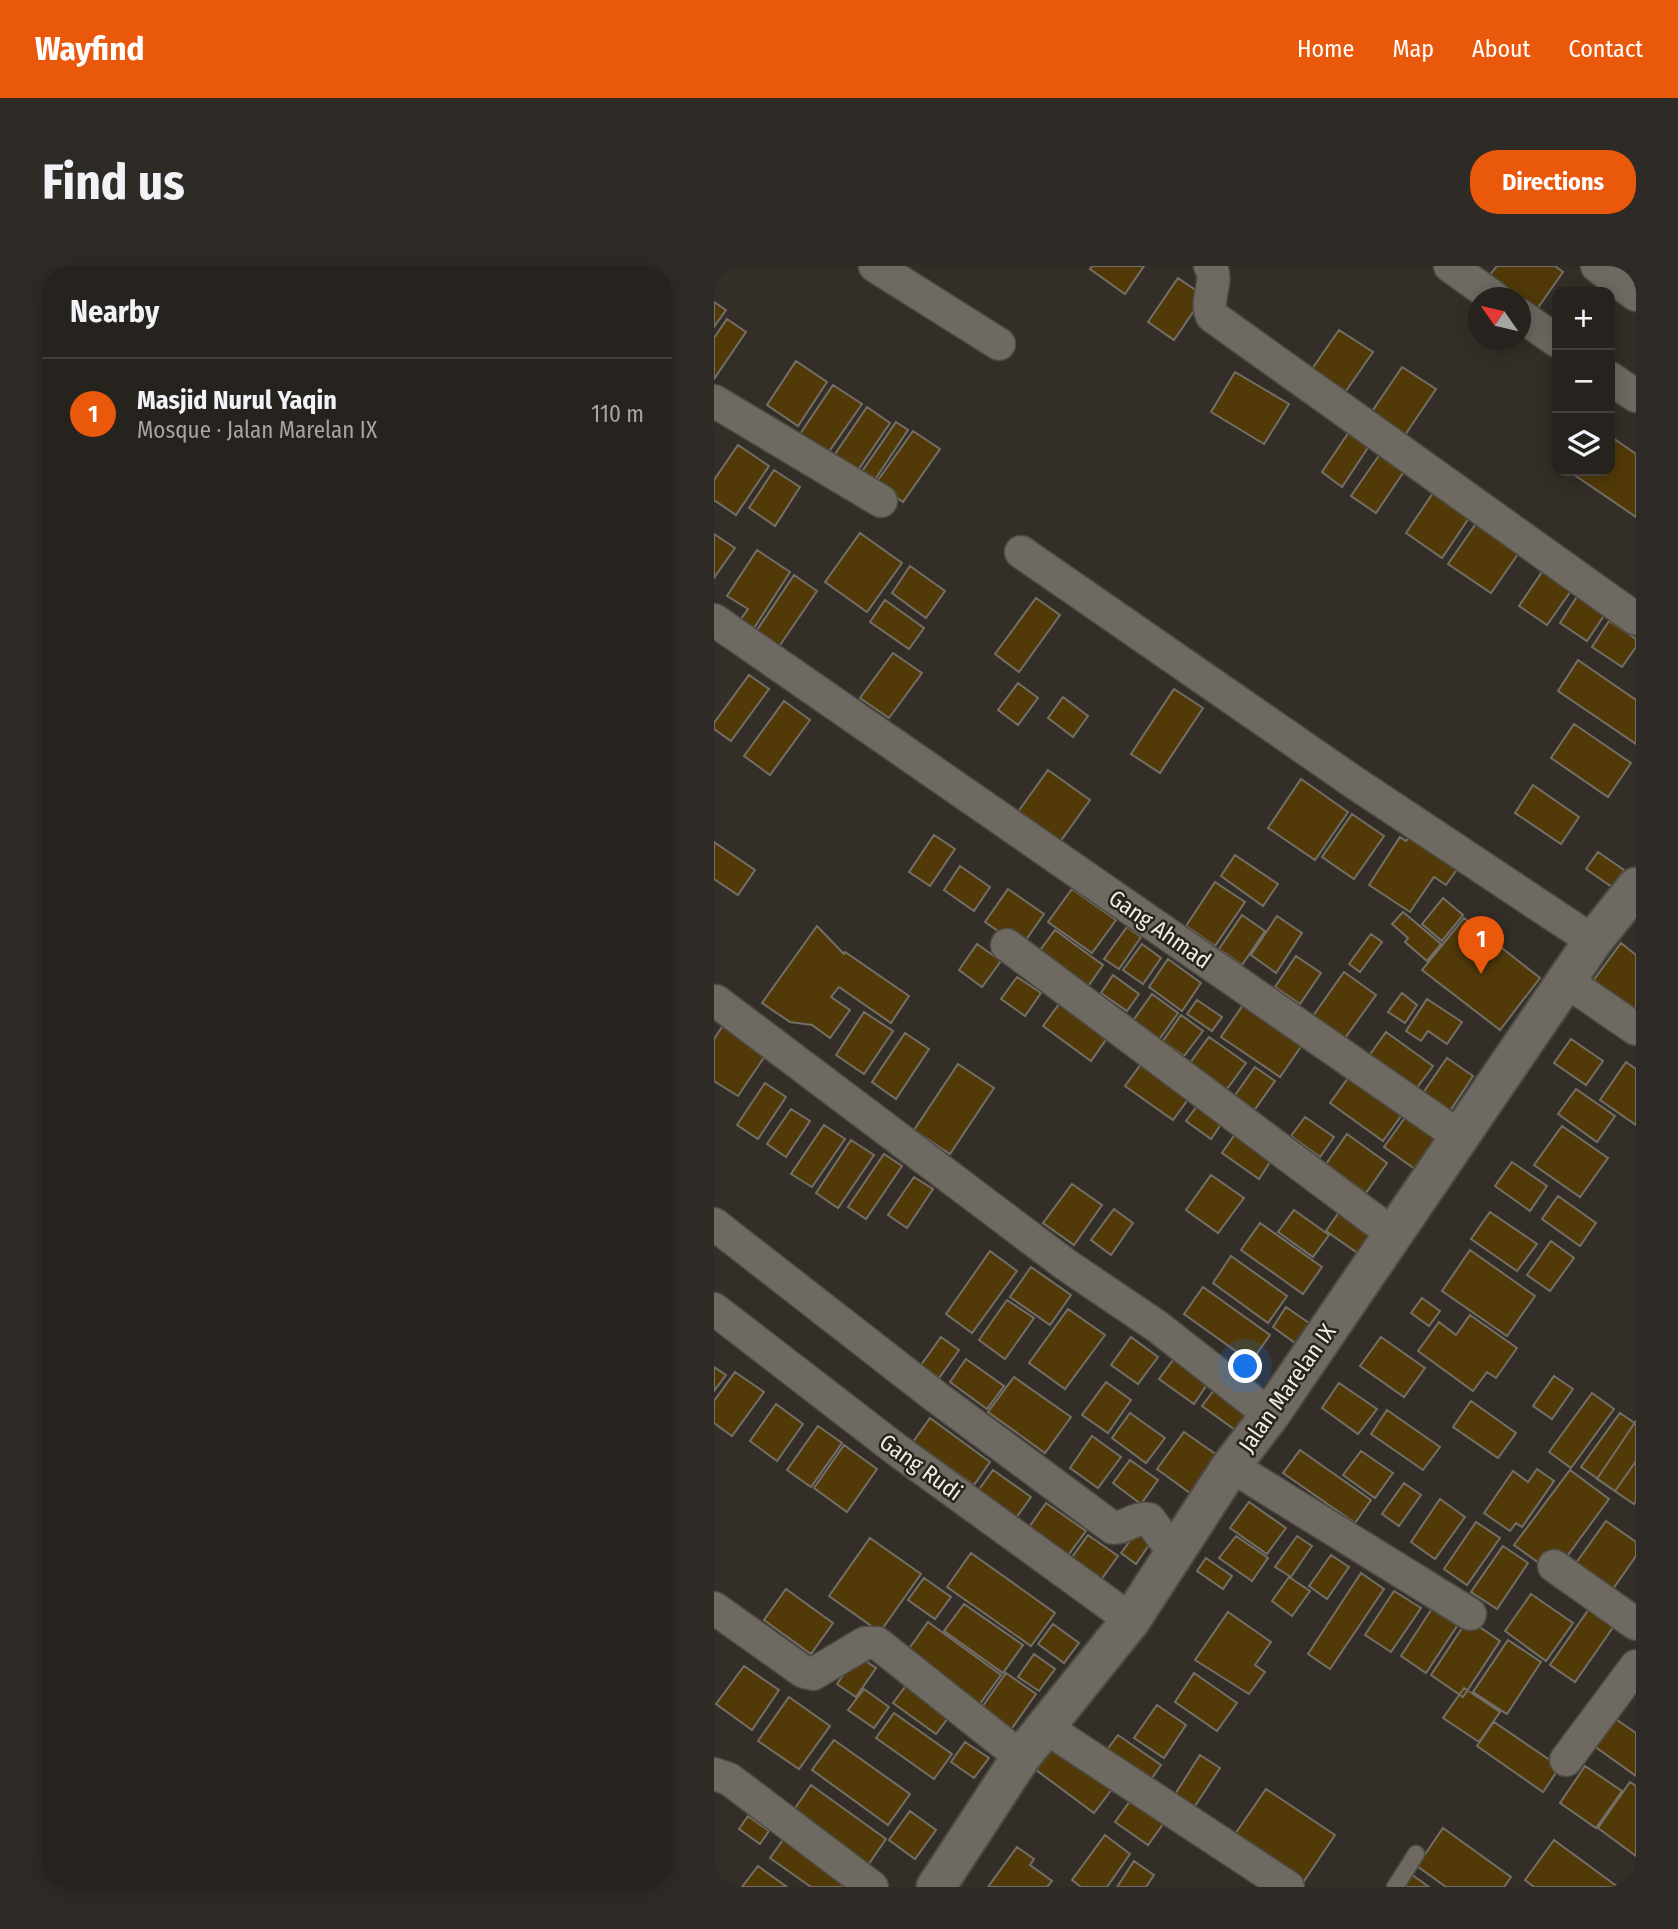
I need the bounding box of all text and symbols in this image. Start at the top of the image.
text: Wayfind [35,29,144,69]
text: Home [1297,35,1354,63]
text: Map [1392,35,1434,63]
text: About [1472,35,1530,63]
text: Contact [1568,35,1643,63]
button: Directions [1470,150,1636,214]
text: Find us [42,153,185,212]
north arrow [1468,287,1531,350]
map controls [1552,287,1615,476]
button: + [1552,287,1615,350]
text: Nearby [70,294,159,330]
button: − [1552,350,1615,413]
text: Masjid Nurul Yaqin [137,385,337,416]
text: 1 [88,400,98,428]
text: 110 m [591,400,644,428]
button: layers [1552,413,1615,476]
text: Mosque · Jalan Marelan IX [137,416,377,444]
street label: Gang Ahmad [1104,884,1216,974]
pin: 1 [1458,916,1504,974]
street label: Jalan Marelan IX [1232,1318,1342,1458]
your location [1228,1349,1262,1383]
street label: Gang Rudi [874,1428,968,1506]

